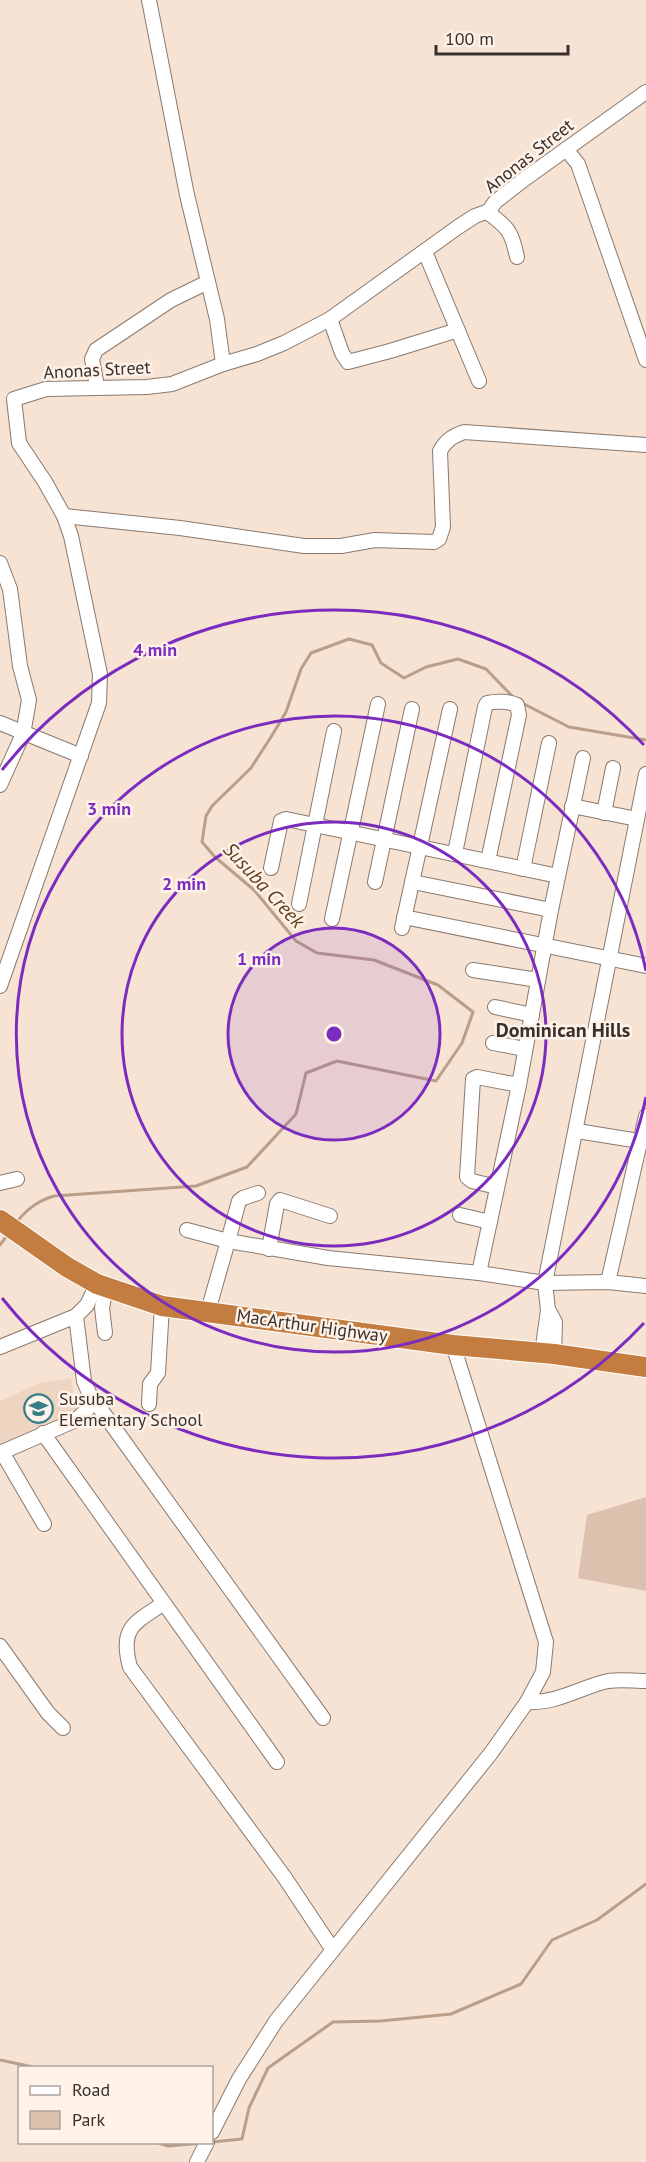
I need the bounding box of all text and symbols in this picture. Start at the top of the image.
scale bar [436,18,568,56]
text: 100 m [445,27,494,50]
street label: Anonas Street [479,114,578,198]
street label: Anonas Street [43,355,151,384]
text: 4 min [133,638,177,661]
text: 3 min [87,797,131,820]
water label: Susuba Creek [218,837,311,934]
text: 2 min [162,872,206,895]
text: 1 min [237,947,281,970]
district label: Dominican Hills [496,1017,630,1043]
centre of rings [324,1024,344,1044]
street label: MacArthur Highway [235,1304,390,1348]
place label: Susuba Elementary School [59,1387,203,1431]
school or university icon: Susuba Elementary School [22,1393,54,1425]
legend [18,2066,213,2144]
text: Road [72,2078,110,2101]
text: Park [72,2108,105,2131]

